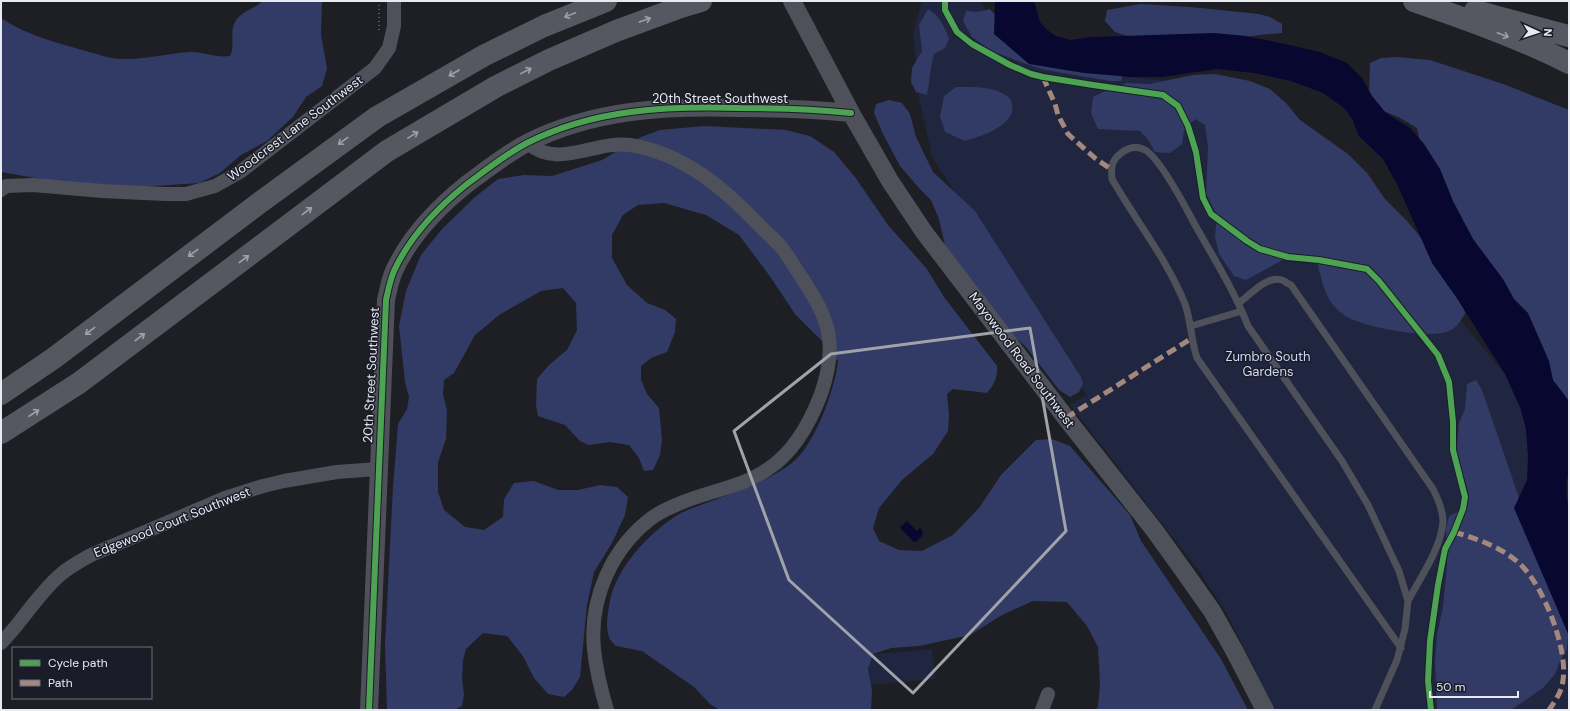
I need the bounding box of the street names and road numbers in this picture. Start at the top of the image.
street label: Woodcrest Lane Southwest [224,71,366,185]
street label: 20th Street Southwest [652,90,788,107]
street label: Mayowood Road Southwest [965,289,1079,431]
street label: 20th Street Southwest [359,307,383,443]
street label: Edgewood Court Southwest [91,483,253,561]

